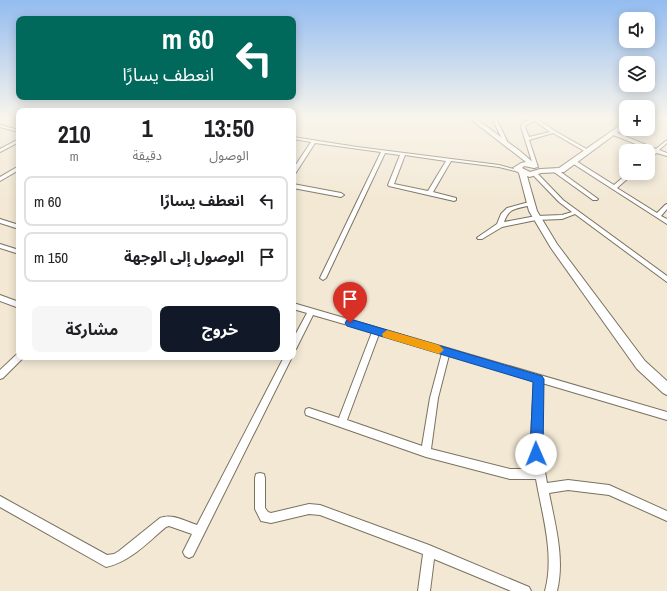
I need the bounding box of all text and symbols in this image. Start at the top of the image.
map controls [619,12,655,180]
button: sound [619,12,655,48]
text: 60 m [162,20,214,58]
icon: left [228,32,280,84]
button: layers [619,56,655,92]
text: انعطف يسارًا [122,62,214,87]
button: + [619,100,655,136]
text: 1 [142,112,153,144]
text: 13:50 [204,112,254,144]
text: 210 [58,118,91,150]
button: − [619,144,655,180]
text: دقيقة [132,147,162,164]
text: الوصول [209,147,249,164]
text: m [70,148,79,165]
text: انعطف يسارًا [160,190,244,211]
icon: left [256,190,278,212]
text: 60 m [34,191,61,212]
text: الوصول إلى الوجهة [124,246,244,267]
icon: arrive [256,246,278,268]
text: 150 m [34,247,68,268]
pin [333,282,367,323]
icon: arrive [339,288,361,310]
button: مشاركة [32,306,152,352]
button: خروج [160,306,280,352]
position arrow [515,433,557,475]

